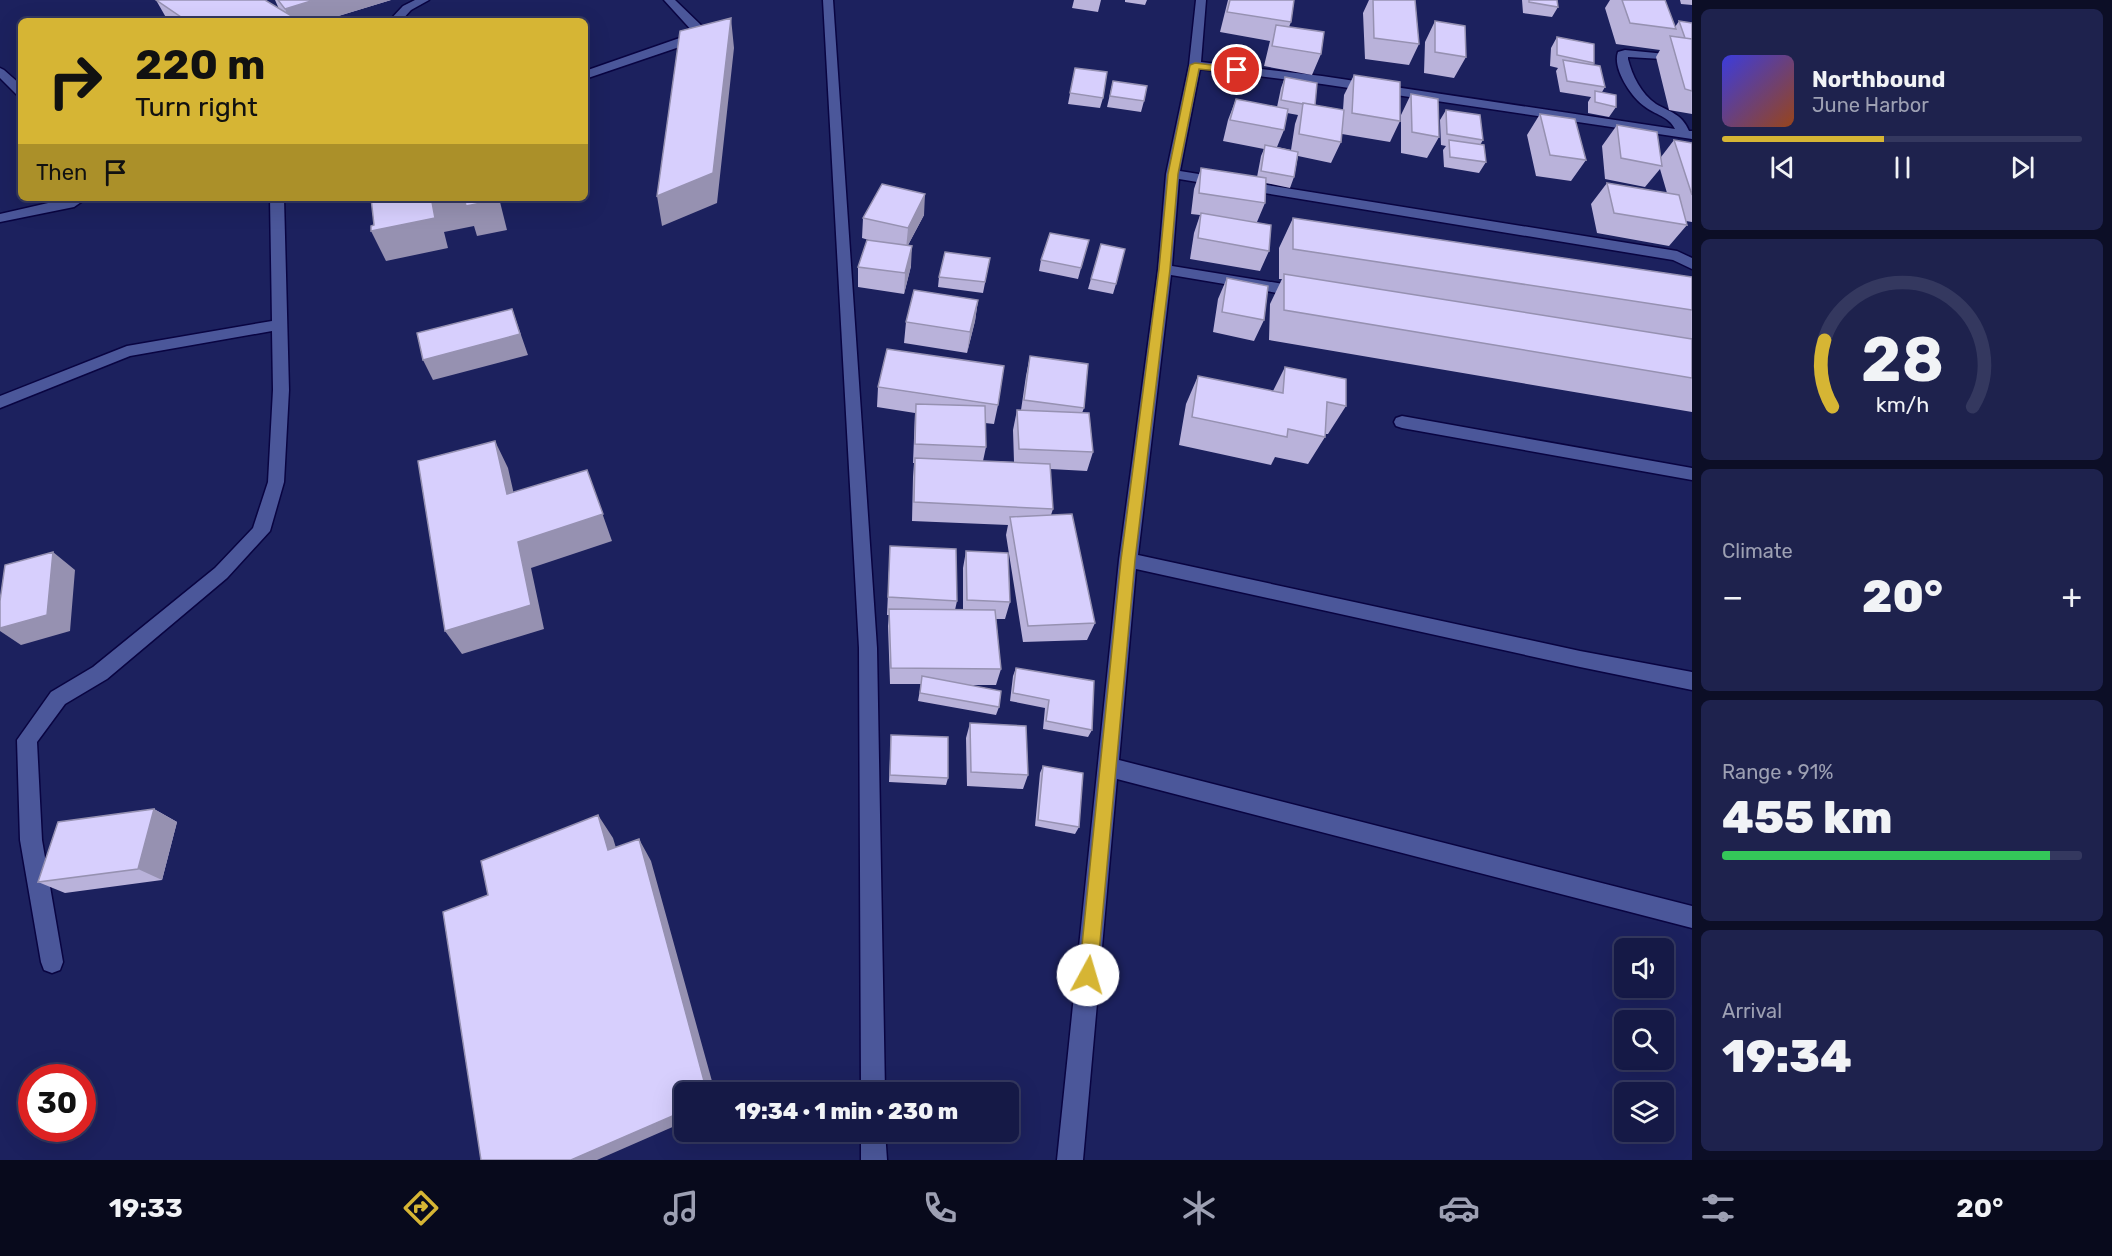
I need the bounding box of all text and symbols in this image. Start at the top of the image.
text: 220 m [135,40,266,90]
icon: right [36,42,114,120]
pin [1211,44,1262,95]
icon: arrive [1220,53,1253,86]
text: Northbound [1812,66,1945,93]
text: Turn right [135,91,258,123]
text: June Harbor [1812,93,1929,117]
icon: previous [1766,151,1799,184]
icon: pause [1886,151,1919,184]
icon: next [2006,151,2039,184]
icon: arrive [99,156,132,189]
text: Then [36,159,87,186]
text: 28 [1861,323,1943,397]
text: km/h [1875,392,1929,417]
text: Climate [1722,539,1793,563]
text: 20° [1862,570,1943,623]
text: − [1722,577,1743,616]
text: + [2061,577,2082,616]
text: Range · 91% [1722,760,1833,784]
text: 455 km [1722,791,1892,844]
map controls [1614,938,1674,1142]
button: sound [1614,938,1674,998]
position arrow [1056,943,1120,1007]
text: Arrival [1722,999,1782,1023]
button: search [1614,1010,1674,1070]
text: 19:34 [1722,1030,1852,1083]
speed limit sign: 30 [18,1064,96,1142]
button: layers [1614,1082,1674,1142]
text: 19:34 · 1 min · 230 m [735,1098,958,1125]
icon: directions [400,1187,442,1229]
icon: music [660,1187,702,1229]
icon: phone [919,1187,961,1229]
icon: climate [1178,1187,1220,1229]
icon: car [1438,1187,1480,1229]
icon: filters [1697,1187,1739,1229]
text: 19:33 [109,1192,183,1224]
text: 20° [1956,1192,2003,1224]

